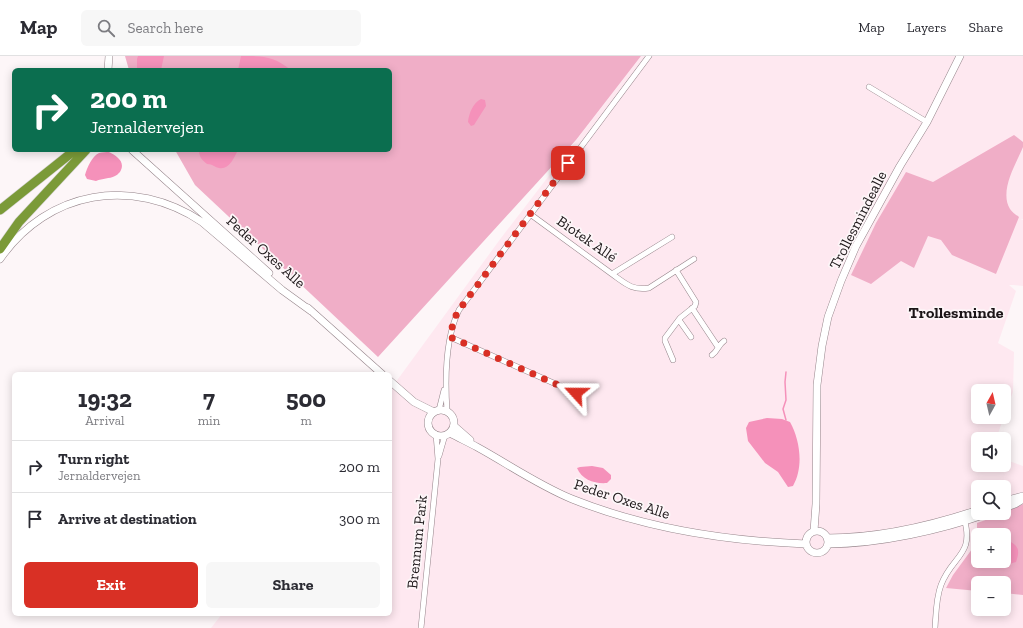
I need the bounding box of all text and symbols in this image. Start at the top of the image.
search box [81,10,361,46]
text: Map [20,16,57,39]
icon: search [95,17,117,39]
text: Search here [127,19,203,37]
text: Map [858,19,885,36]
text: Layers [907,19,946,36]
text: Share [968,19,1003,36]
text: 200 m [90,82,167,115]
icon: right [24,84,76,136]
text: Jernaldervejen [90,116,204,138]
pin [551,146,585,180]
icon: arrive [557,152,579,174]
street label: Trollesmindealle [825,168,891,272]
street label: Peder Oxes Alle [223,212,309,292]
street label: Biotek Allé [554,212,620,266]
district label: Trollesminde [908,303,1004,322]
position arrow [555,372,597,414]
text: 19:32 [78,384,132,413]
text: 7 [203,384,215,413]
text: 500 [286,384,326,413]
north arrow [971,384,1011,424]
map controls [971,384,1011,616]
text: Arrival [85,413,125,428]
text: min [198,413,220,428]
text: m [300,413,312,428]
button: sound [971,432,1011,472]
text: Turn right [58,450,129,468]
icon: right [24,456,46,478]
text: 200 m [339,458,380,476]
text: Jernaldervejen [58,468,140,483]
street label: Peder Oxes Alle [572,475,672,523]
button: search [971,480,1011,520]
street label: Brennum Park [403,494,431,590]
icon: arrive [24,508,46,530]
text: Arrive at destination [58,510,197,528]
text: 300 m [339,510,380,528]
button: + [971,528,1011,568]
button: Exit [24,562,198,608]
button: Share [206,562,380,608]
button: − [971,576,1011,616]

